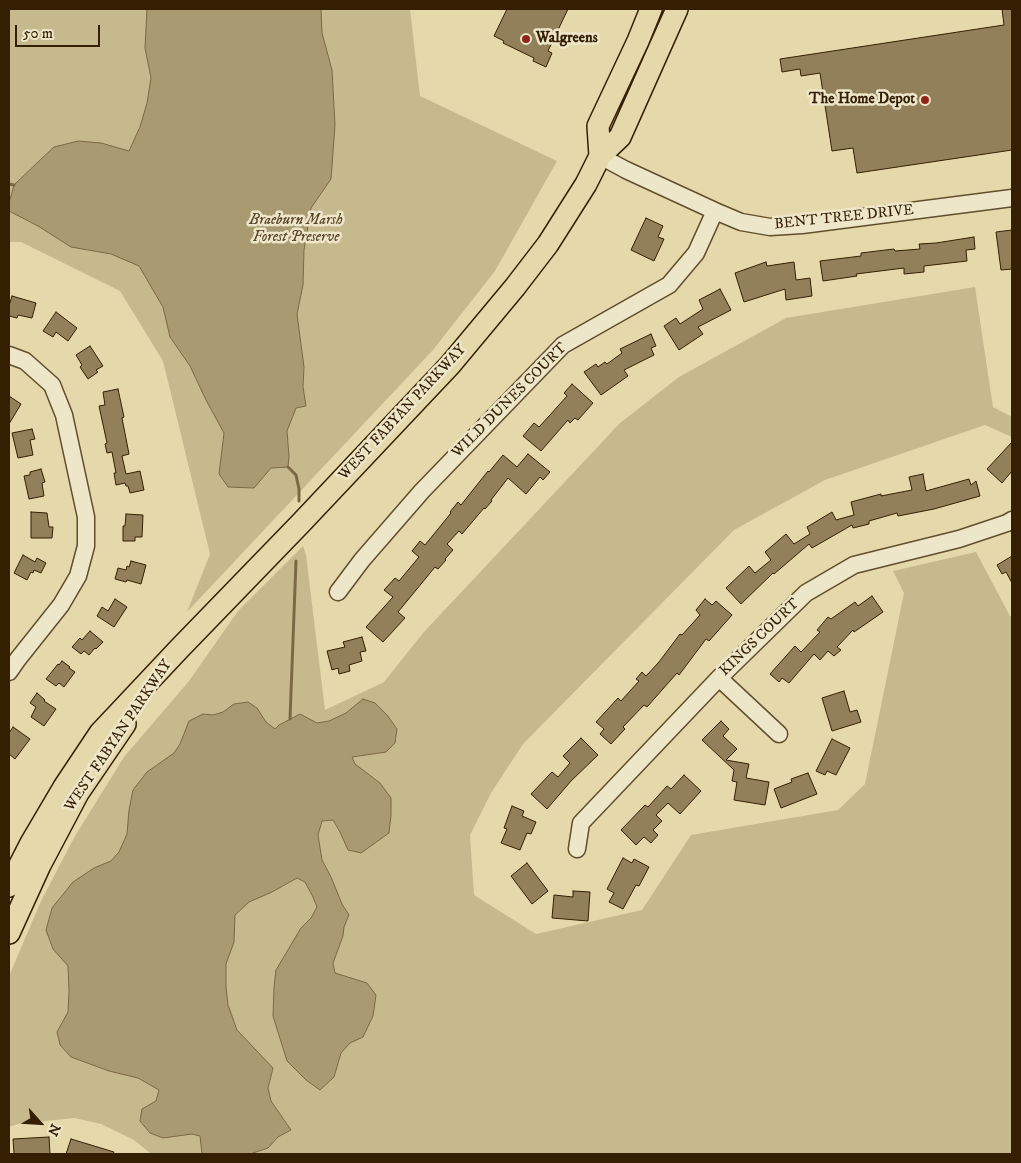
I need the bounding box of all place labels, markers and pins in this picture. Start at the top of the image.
place label: Walgreens [536,30,598,48]
marker: Walgreens [520,33,532,45]
place label: The Home Depot [809,91,915,109]
marker: The Home Depot [919,94,931,106]

